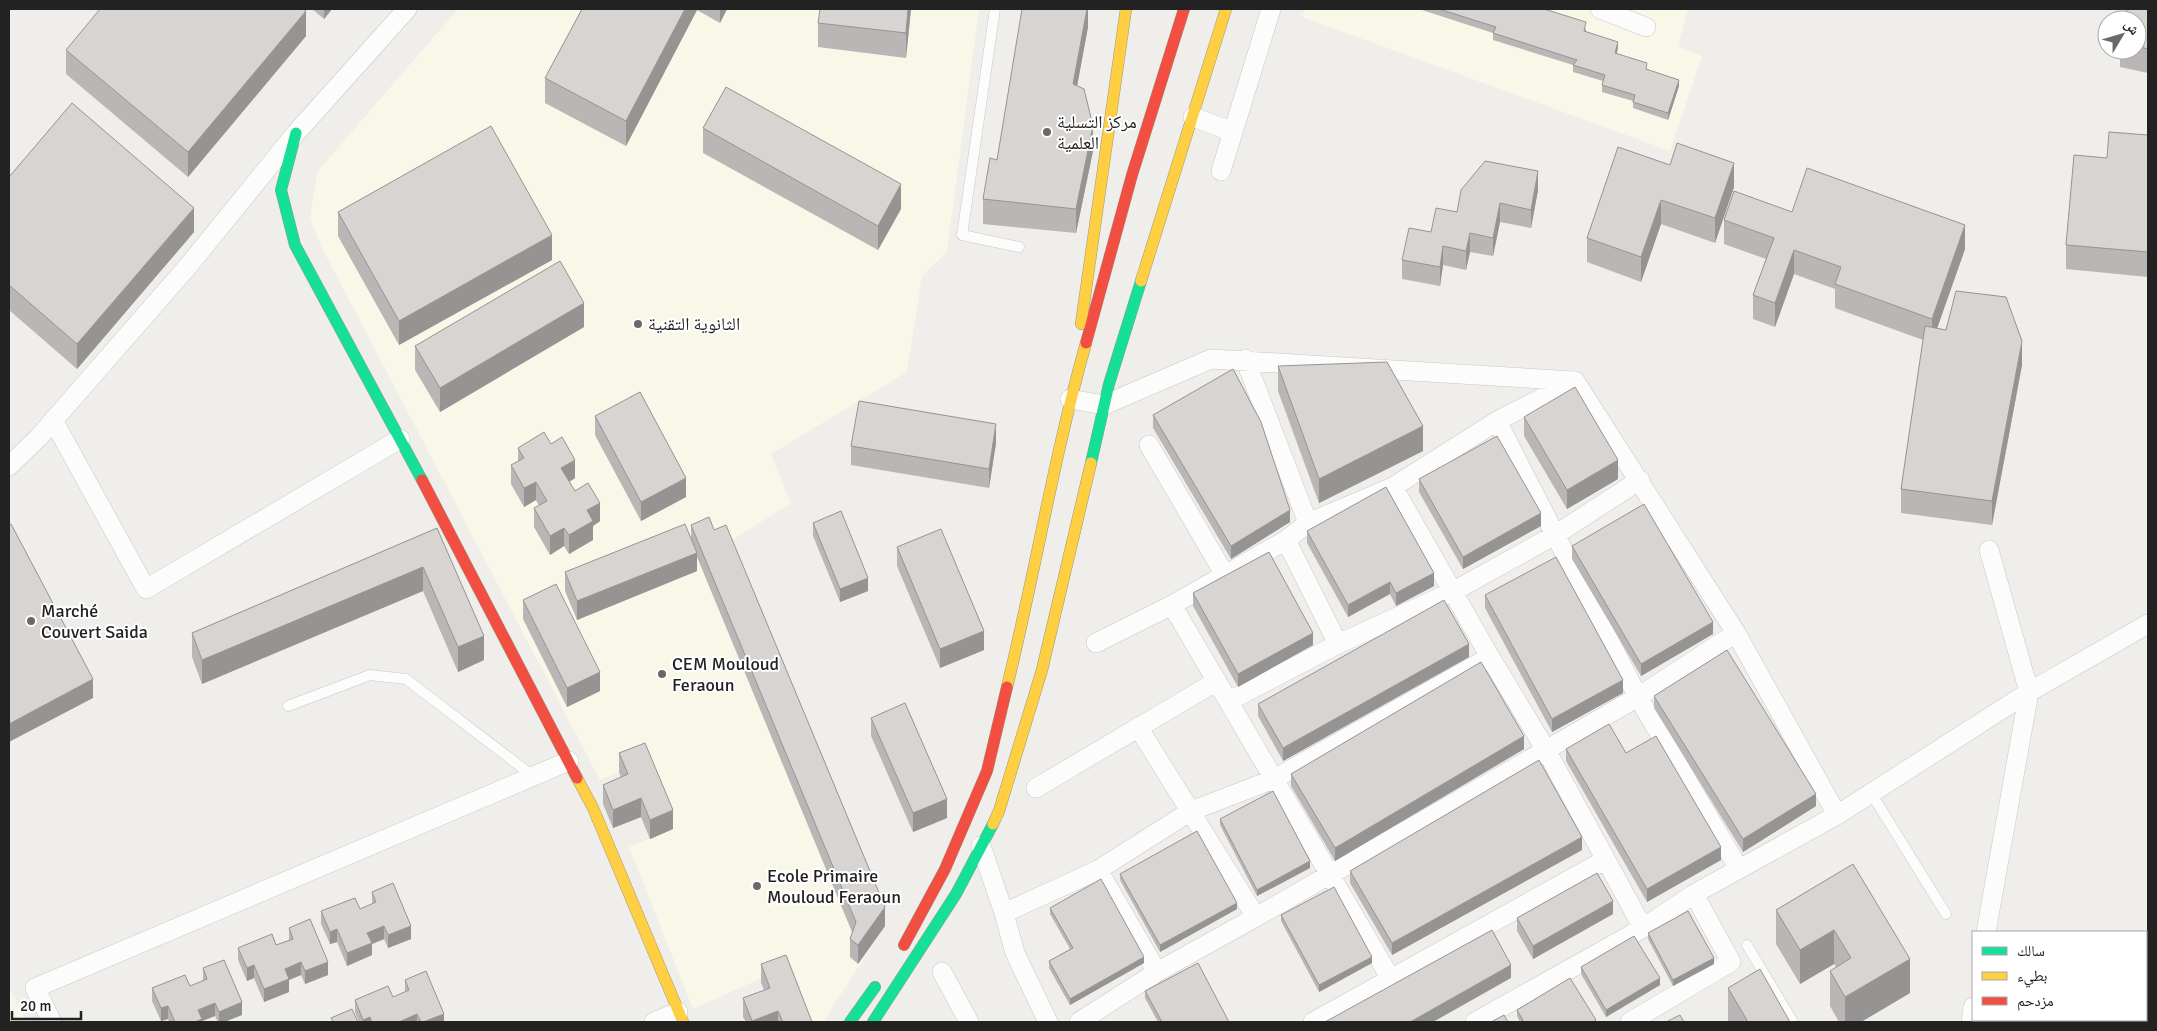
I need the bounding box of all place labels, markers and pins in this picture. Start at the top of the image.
place label: مركز التسلية العلمية [1057,111,1137,154]
marker: مركز التسلية العلمية [1041,126,1053,138]
place label: الثانوية التقنية [648,313,740,335]
marker: الثانوية التقنية [632,318,644,330]
place label: Marché Couvert Saida [41,600,148,643]
marker: Marché Couvert Saida [25,615,37,627]
place label: CEM Mouloud Feraoun [672,653,779,696]
marker: CEM Mouloud Feraoun [656,668,668,680]
place label: Ecole Primaire Mouloud Feraoun [767,865,901,908]
marker: Ecole Primaire Mouloud Feraoun [751,880,763,892]

